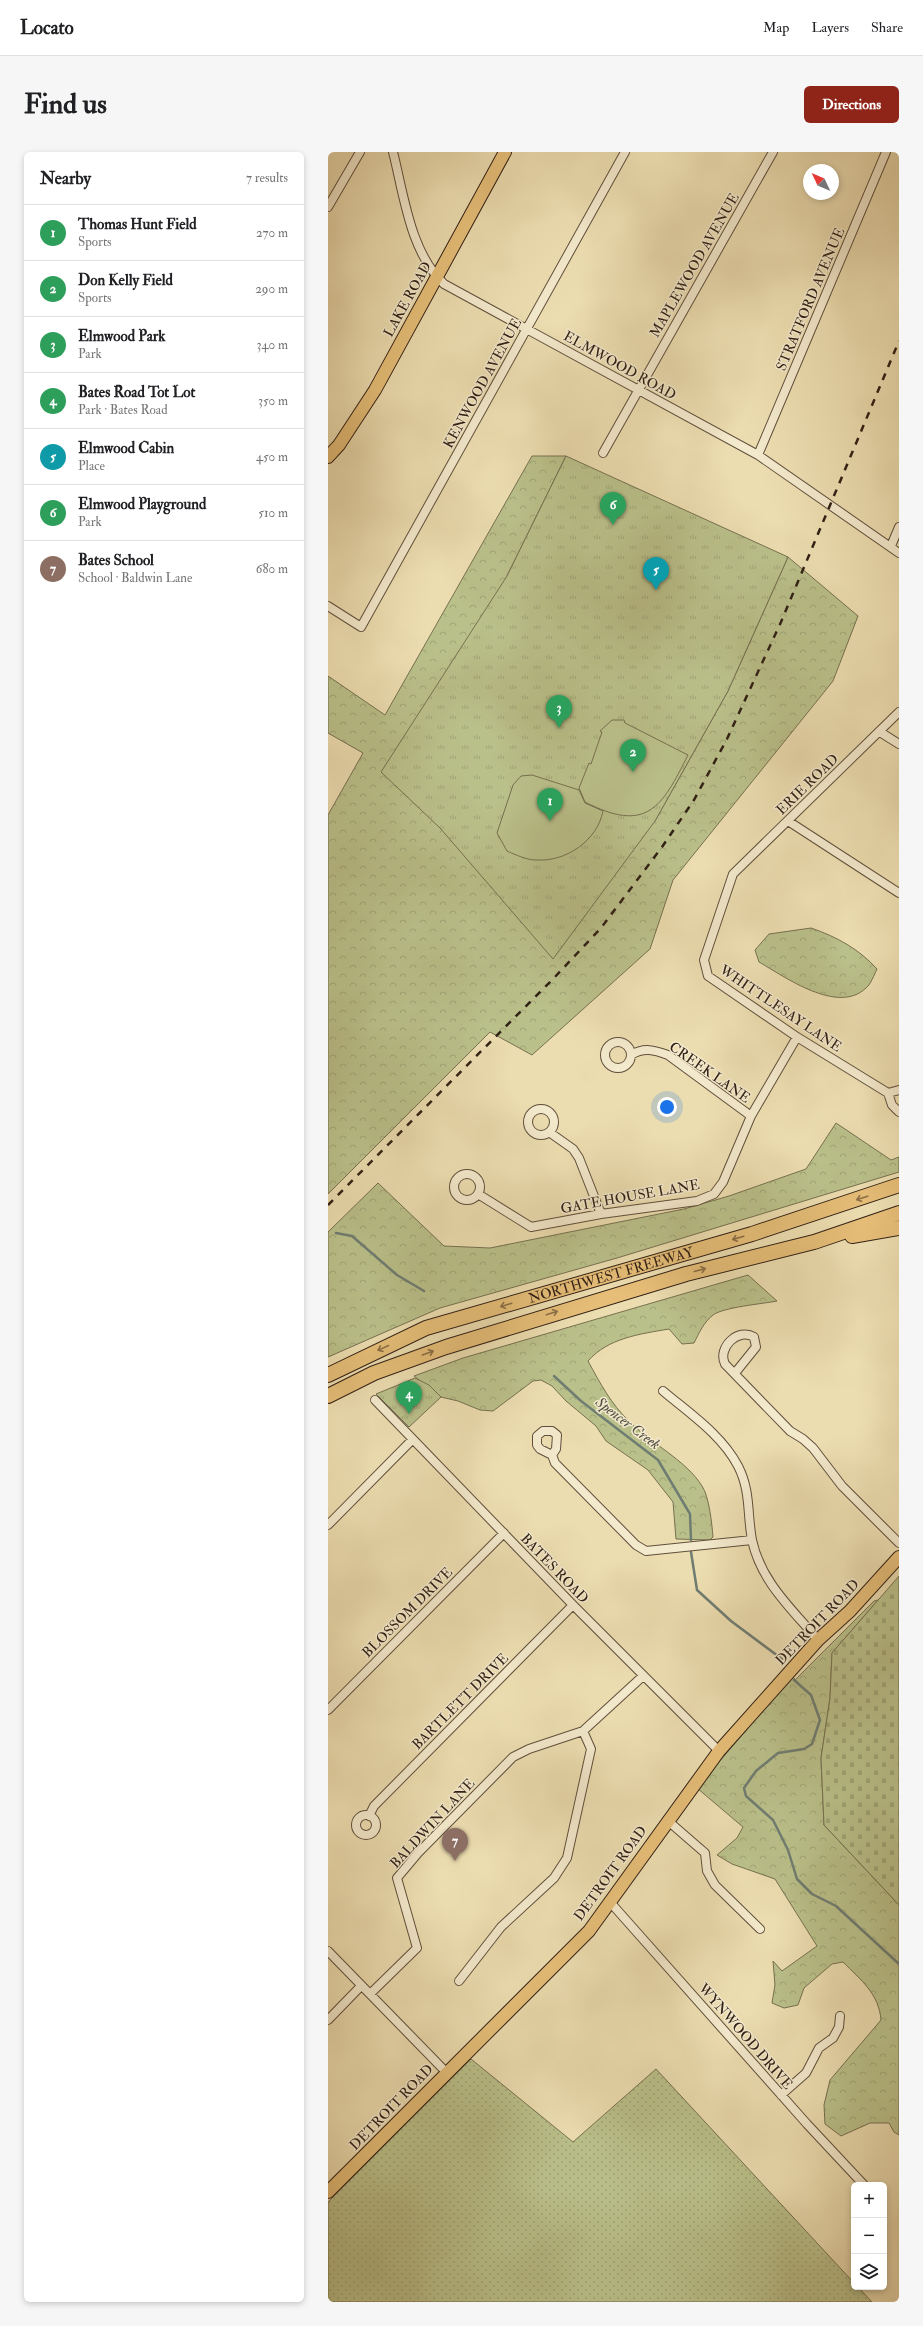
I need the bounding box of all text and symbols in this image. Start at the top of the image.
text: Locato [20,16,74,40]
text: Map [763,19,789,36]
text: Layers [811,19,849,36]
text: Share [871,19,903,36]
button: Directions [804,86,899,123]
text: Find us [24,87,107,122]
north arrow [803,164,839,200]
text: Nearby [40,168,91,189]
text: 7 results [246,170,288,186]
street label: MAPLEWOOD AVENUE [646,190,743,341]
text: Thomas Hunt Field [78,215,197,234]
text: 1 [51,225,55,241]
text: 270 m [256,225,288,241]
street label: STRATFORD AVENUE [773,225,848,373]
text: Sports [78,234,112,250]
street label: LAKE ROAD [380,259,435,340]
text: Don Kelly Field [78,271,173,290]
text: 2 [50,281,56,297]
text: 290 m [255,281,288,297]
text: Sports [78,290,112,306]
street label: KENWOOD AVENUE [440,315,525,451]
text: Elmwood Park [78,327,166,346]
street label: ELMWOOD ROAD [561,327,679,403]
text: 3 [51,337,56,353]
text: 340 m [257,337,288,353]
text: Park [78,346,102,362]
text: Bates Road Tot Lot [78,383,195,402]
text: 4 [49,393,57,409]
text: 350 m [258,393,288,409]
text: Park · Bates Road [78,402,168,418]
text: Elmwood Cabin [78,439,174,458]
text: 5 [50,449,56,465]
text: 450 m [256,449,288,465]
text: Place [78,458,105,474]
pin: 6 [600,492,626,525]
text: Elmwood Playground [78,495,206,514]
text: 6 [50,505,56,521]
text: 510 m [258,505,288,521]
text: Park [78,514,102,530]
text: Bates School [78,551,154,570]
pin: 5 [643,557,669,590]
text: 7 [50,561,56,577]
text: 680 m [256,561,288,577]
text: School · Baldwin Lane [78,570,192,586]
pin: 3 [546,695,572,728]
pin: 2 [620,739,646,772]
street label: ERIE ROAD [773,750,842,818]
pin: 1 [537,788,563,821]
street label: WHITTLESAY LANE [716,961,845,1056]
street label: CREEK LANE [666,1038,754,1107]
your location [657,1097,677,1117]
street label: GATE HOUSE LANE [559,1176,701,1217]
one-way arrow [856,1194,868,1202]
one-way arrow [732,1235,745,1242]
street label: NORTHWEST FREEWAY [526,1243,696,1307]
one-way arrow [693,1266,706,1273]
one-way arrow [499,1302,512,1309]
one-way arrow [546,1309,558,1317]
one-way arrow [378,1345,390,1352]
one-way arrow [422,1349,434,1357]
pin: 4 [396,1381,422,1414]
water label: Spencer Creek [591,1392,664,1454]
street label: BATES ROAD [517,1530,592,1607]
street label: BLOSSOM DRIVE [359,1564,456,1661]
street label: DETROIT ROAD [772,1576,863,1669]
street label: BARTLETT DRIVE [409,1650,512,1753]
street label: BALDWIN LANE [386,1775,478,1872]
street label: DETROIT ROAD [570,1823,650,1924]
pin: 7 [442,1828,468,1861]
street label: WYNWOOD DRIVE [694,1979,796,2093]
street label: DETROIT ROAD [346,2061,437,2154]
map controls [851,2182,887,2290]
button: + [851,2182,887,2218]
button: − [851,2218,887,2254]
button: layers [851,2254,887,2290]

